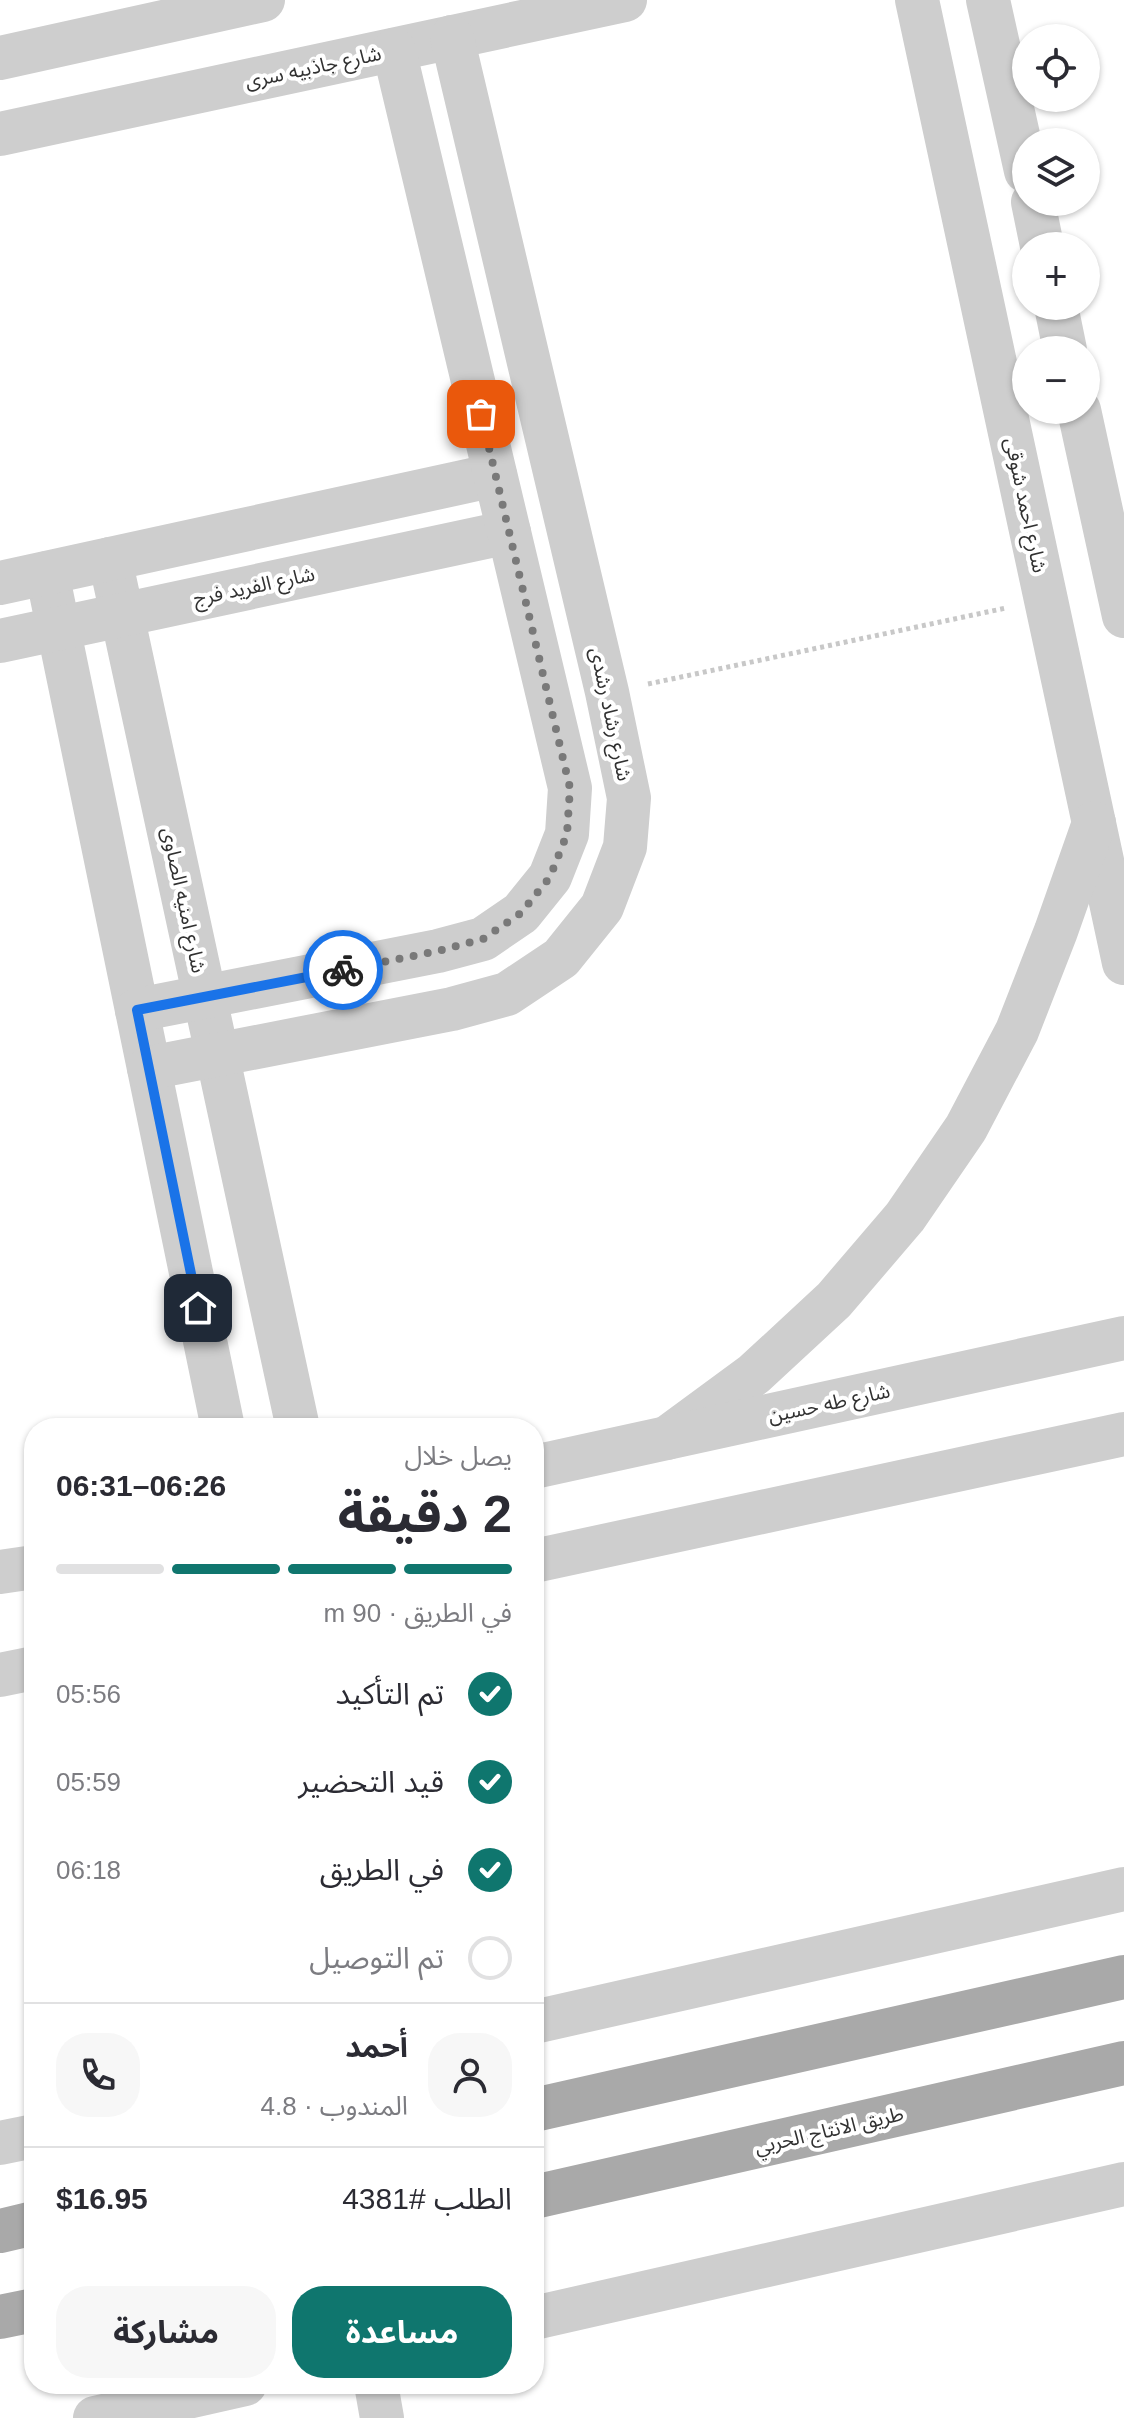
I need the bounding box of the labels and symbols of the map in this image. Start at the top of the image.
street label: شارع جاذبيه سرى [243,42,384,96]
pin [447,380,515,448]
street label: شارع احمد شوقى [997,435,1051,575]
street label: شارع الفريد فرج [191,562,318,614]
street label: شارع رشاد رشدى [582,645,636,784]
street label: شارع امنيه الصاوى [154,825,210,976]
courier [303,930,383,1010]
pin [164,1274,232,1342]
street label: شارع طه حسين [766,1379,893,1431]
street label: طريق الانتاج الحربي [752,2102,907,2162]

